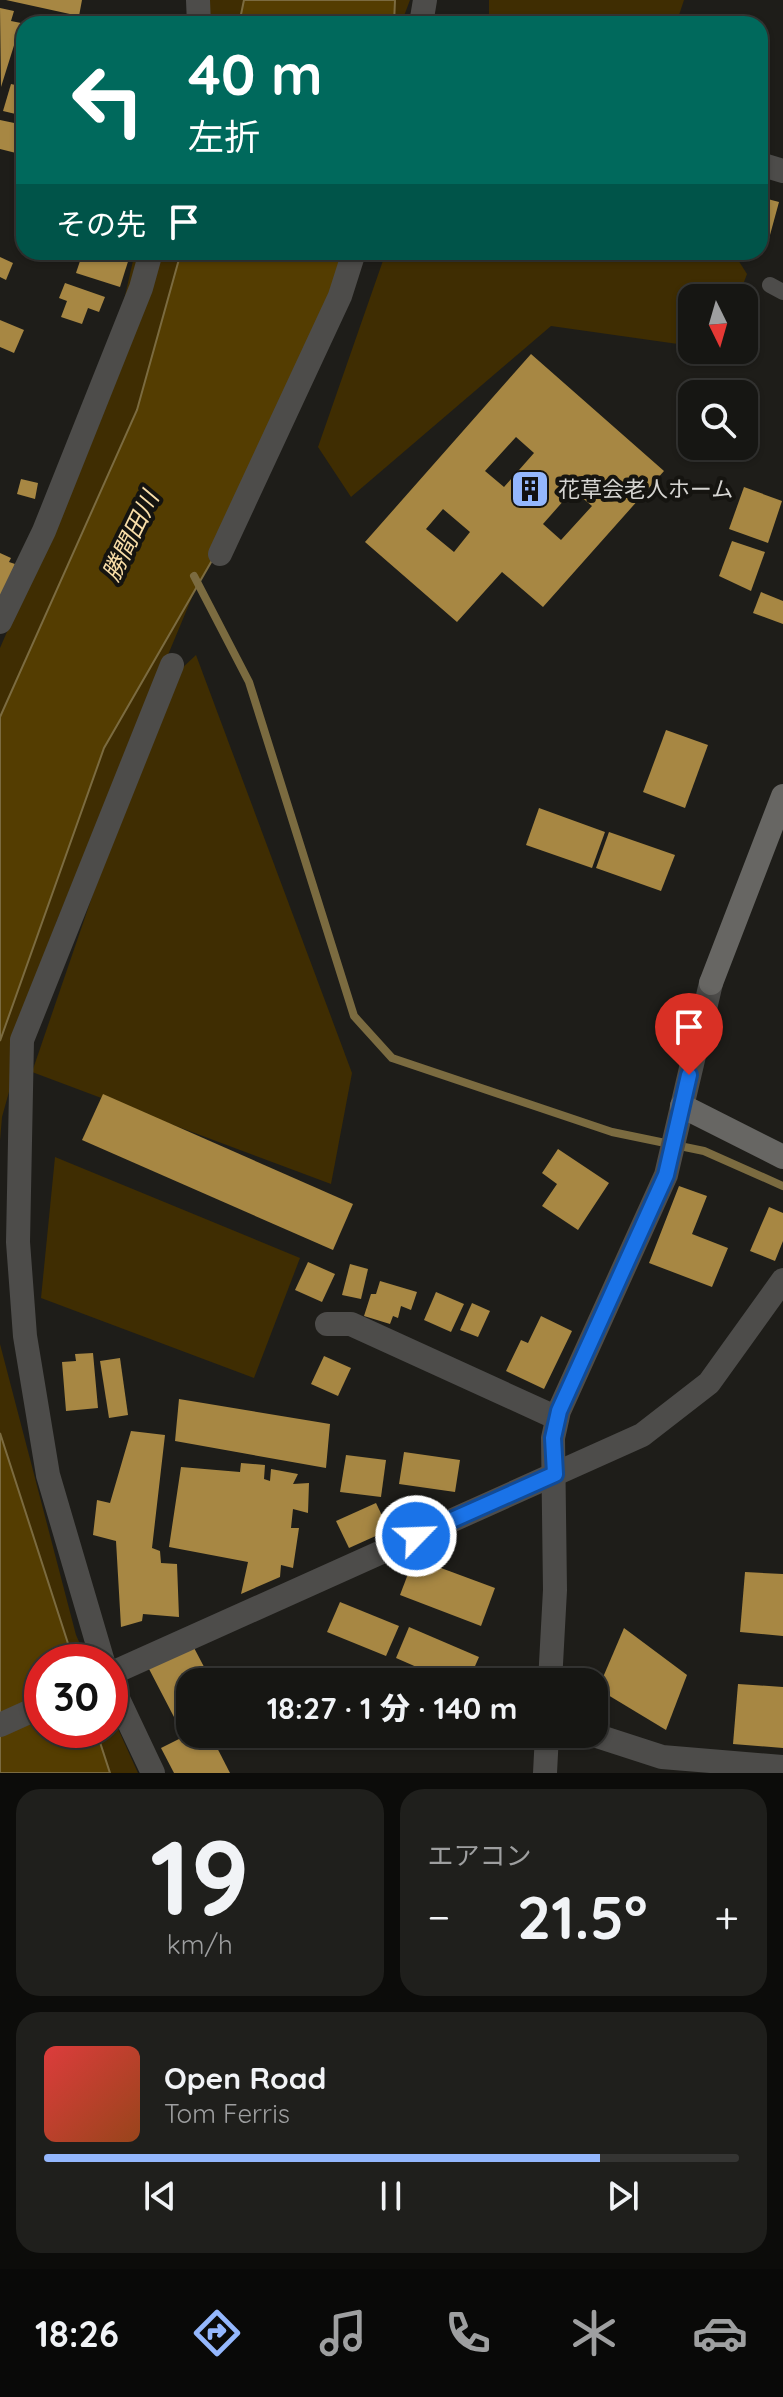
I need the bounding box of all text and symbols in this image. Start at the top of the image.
text: 40 m [188,39,323,109]
icon: left [56,48,160,152]
text: 左折 [188,114,260,159]
icon: arrive [162,200,206,244]
text: その先 [56,205,146,243]
north arrow [678,284,758,364]
map controls [678,284,758,460]
button: search [678,380,758,460]
building icon: 花草会老人ホーム [509,468,551,510]
place label: 花草会老人ホーム [558,475,733,503]
water label: 勝間田川 [95,484,166,586]
pin [655,993,723,1075]
icon: arrive [667,1005,711,1049]
position arrow [374,1494,458,1578]
speed limit sign: 30 [24,1644,128,1748]
text: 18:27 · 1 分 · 140 m [267,1689,517,1727]
text: 19 [150,1811,250,1941]
text: エアコン [428,1839,532,1872]
text: 21.5° [517,1879,648,1954]
text: − [428,1889,450,1944]
text: + [714,1889,739,1944]
text: km/h [167,1928,233,1961]
text: Open Road [164,2059,326,2097]
text: Tom Ferris [164,2097,290,2130]
icon: previous [138,2174,182,2218]
icon: pause [369,2174,413,2218]
icon: next [601,2174,645,2218]
icon: directions [189,2305,245,2361]
icon: music [315,2305,371,2361]
icon: phone [440,2305,496,2361]
icon: climate [566,2305,622,2361]
icon: car [692,2305,748,2361]
text: 18:26 [35,2311,119,2356]

